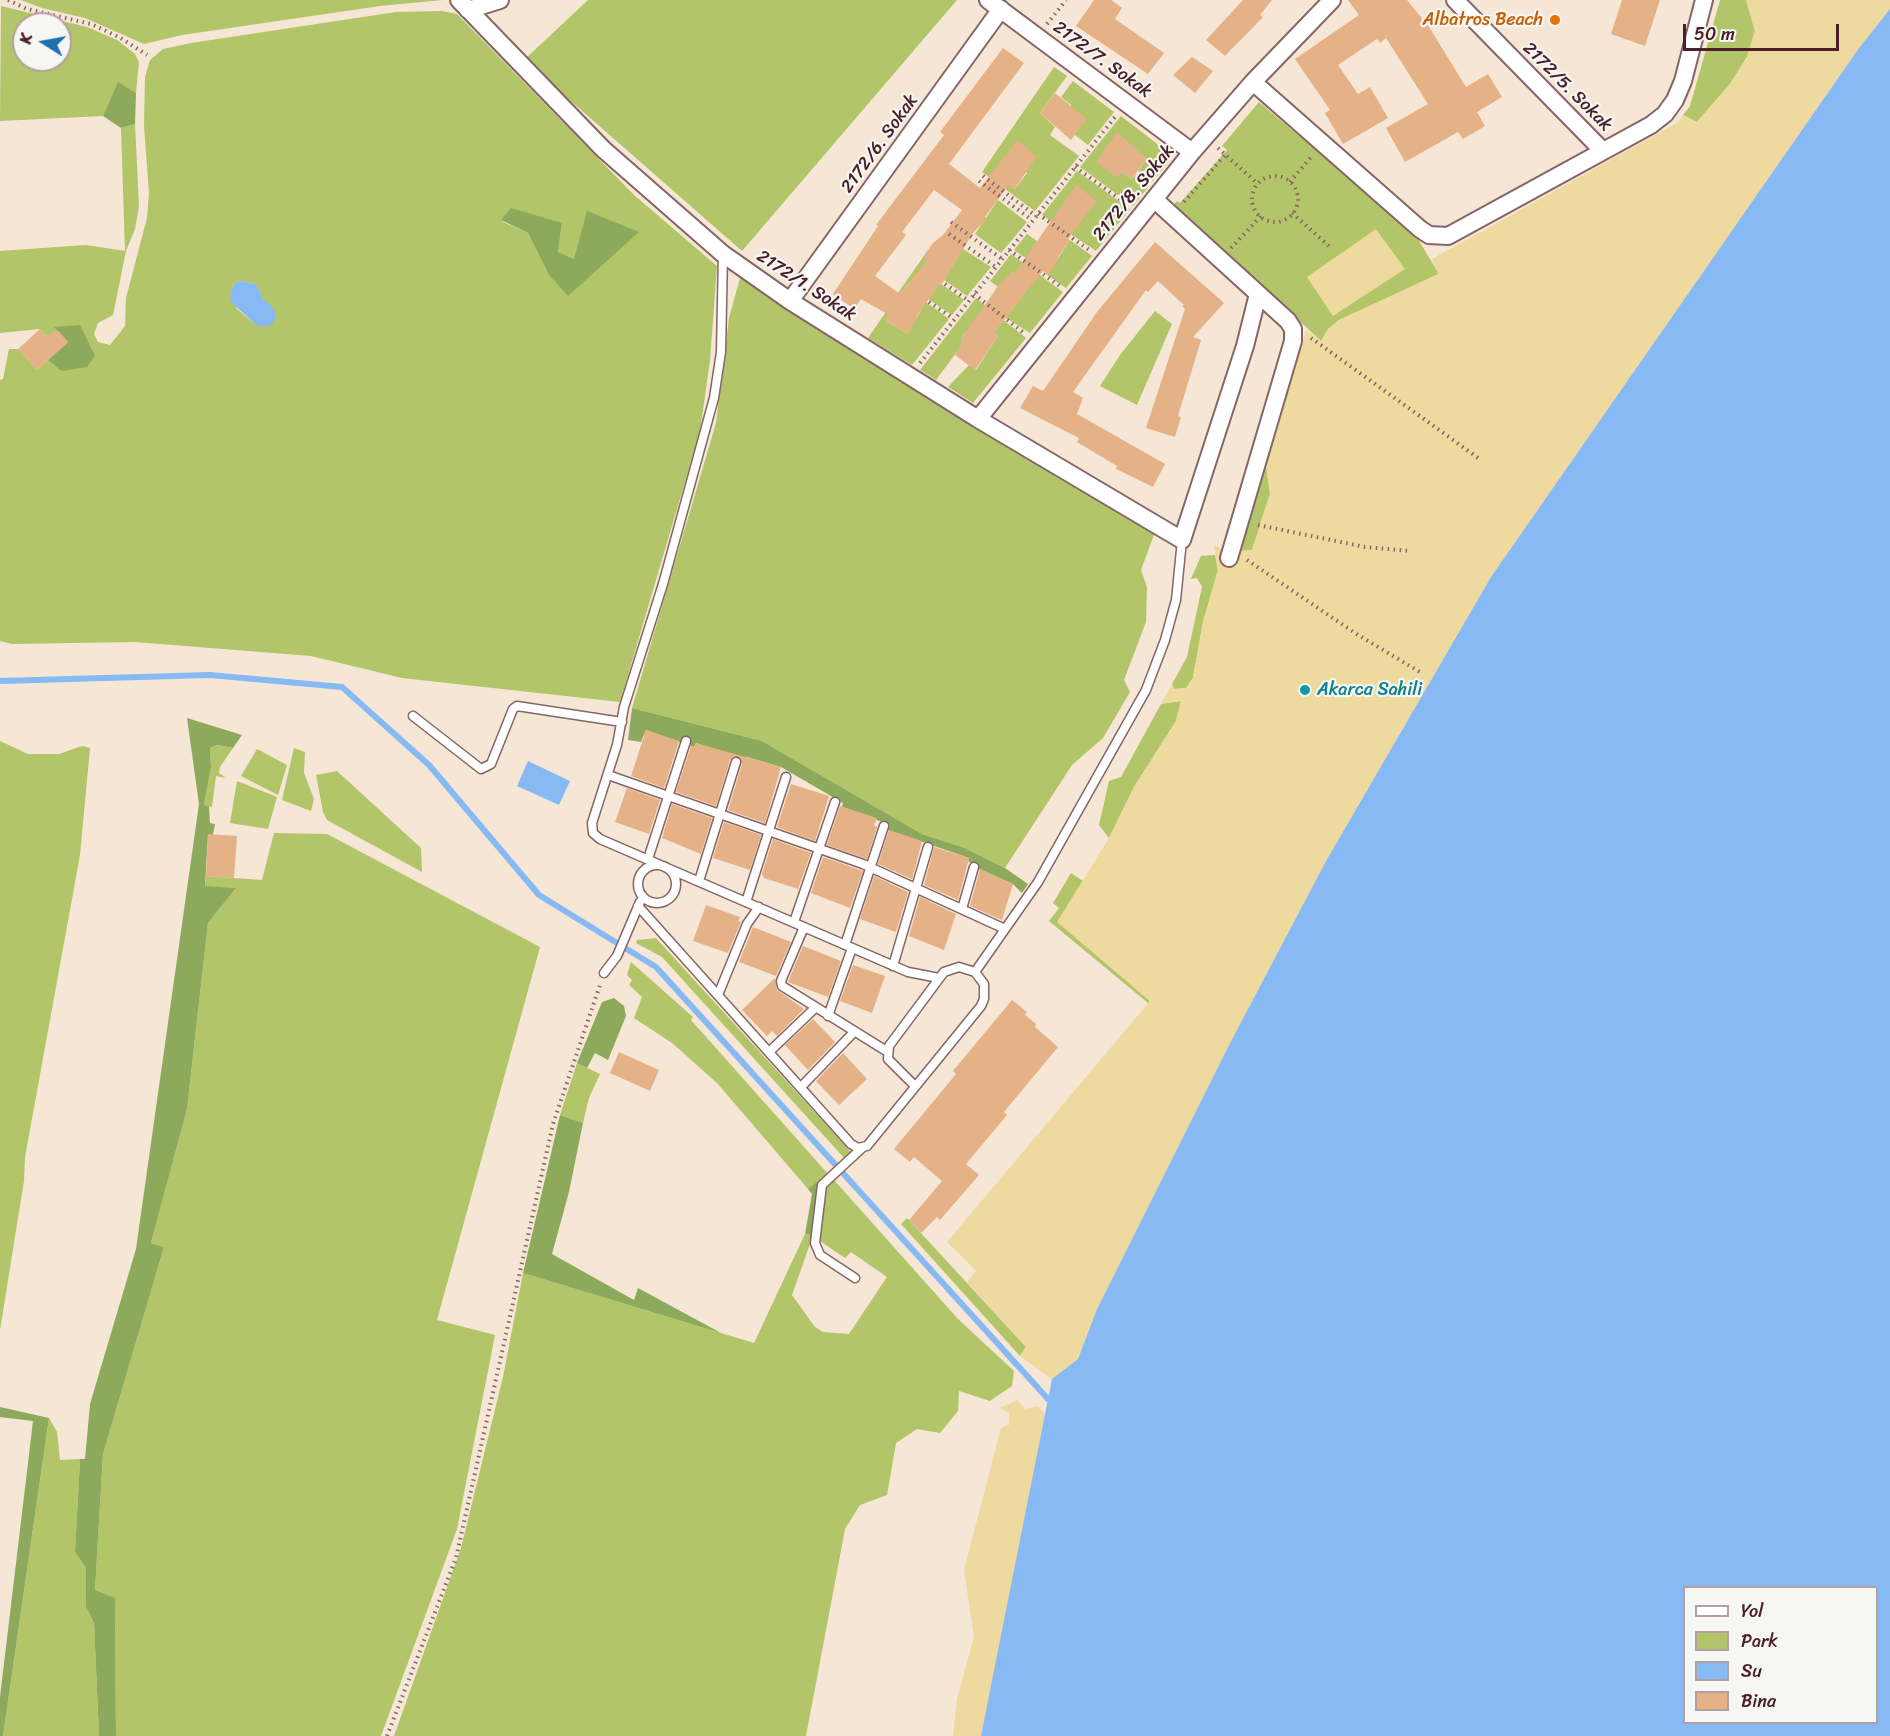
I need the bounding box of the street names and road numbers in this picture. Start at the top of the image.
street label: 2172/7. Sokak [1048,17,1156,103]
street label: 2172/5. Sokak [1518,38,1616,136]
street label: 2172/6. Sokak [837,90,923,198]
street label: 2172/8. Sokak [1089,141,1179,245]
street label: 2172/1. Sokak [752,246,860,326]

